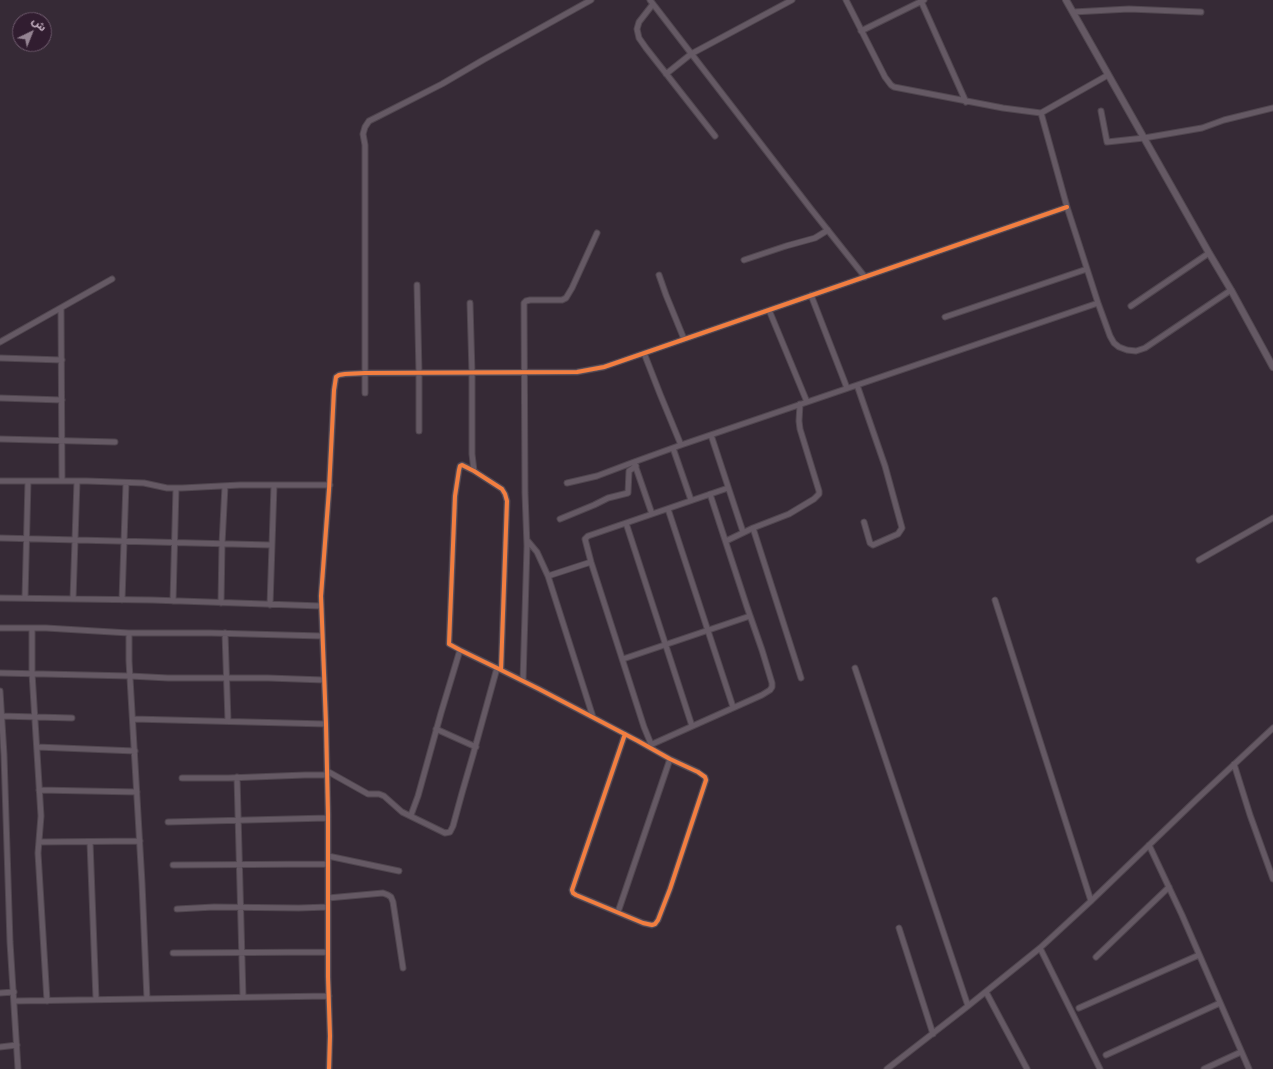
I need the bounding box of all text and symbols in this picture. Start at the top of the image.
north arrow [12,12,52,52]
text: ش [29,14,50,34]

